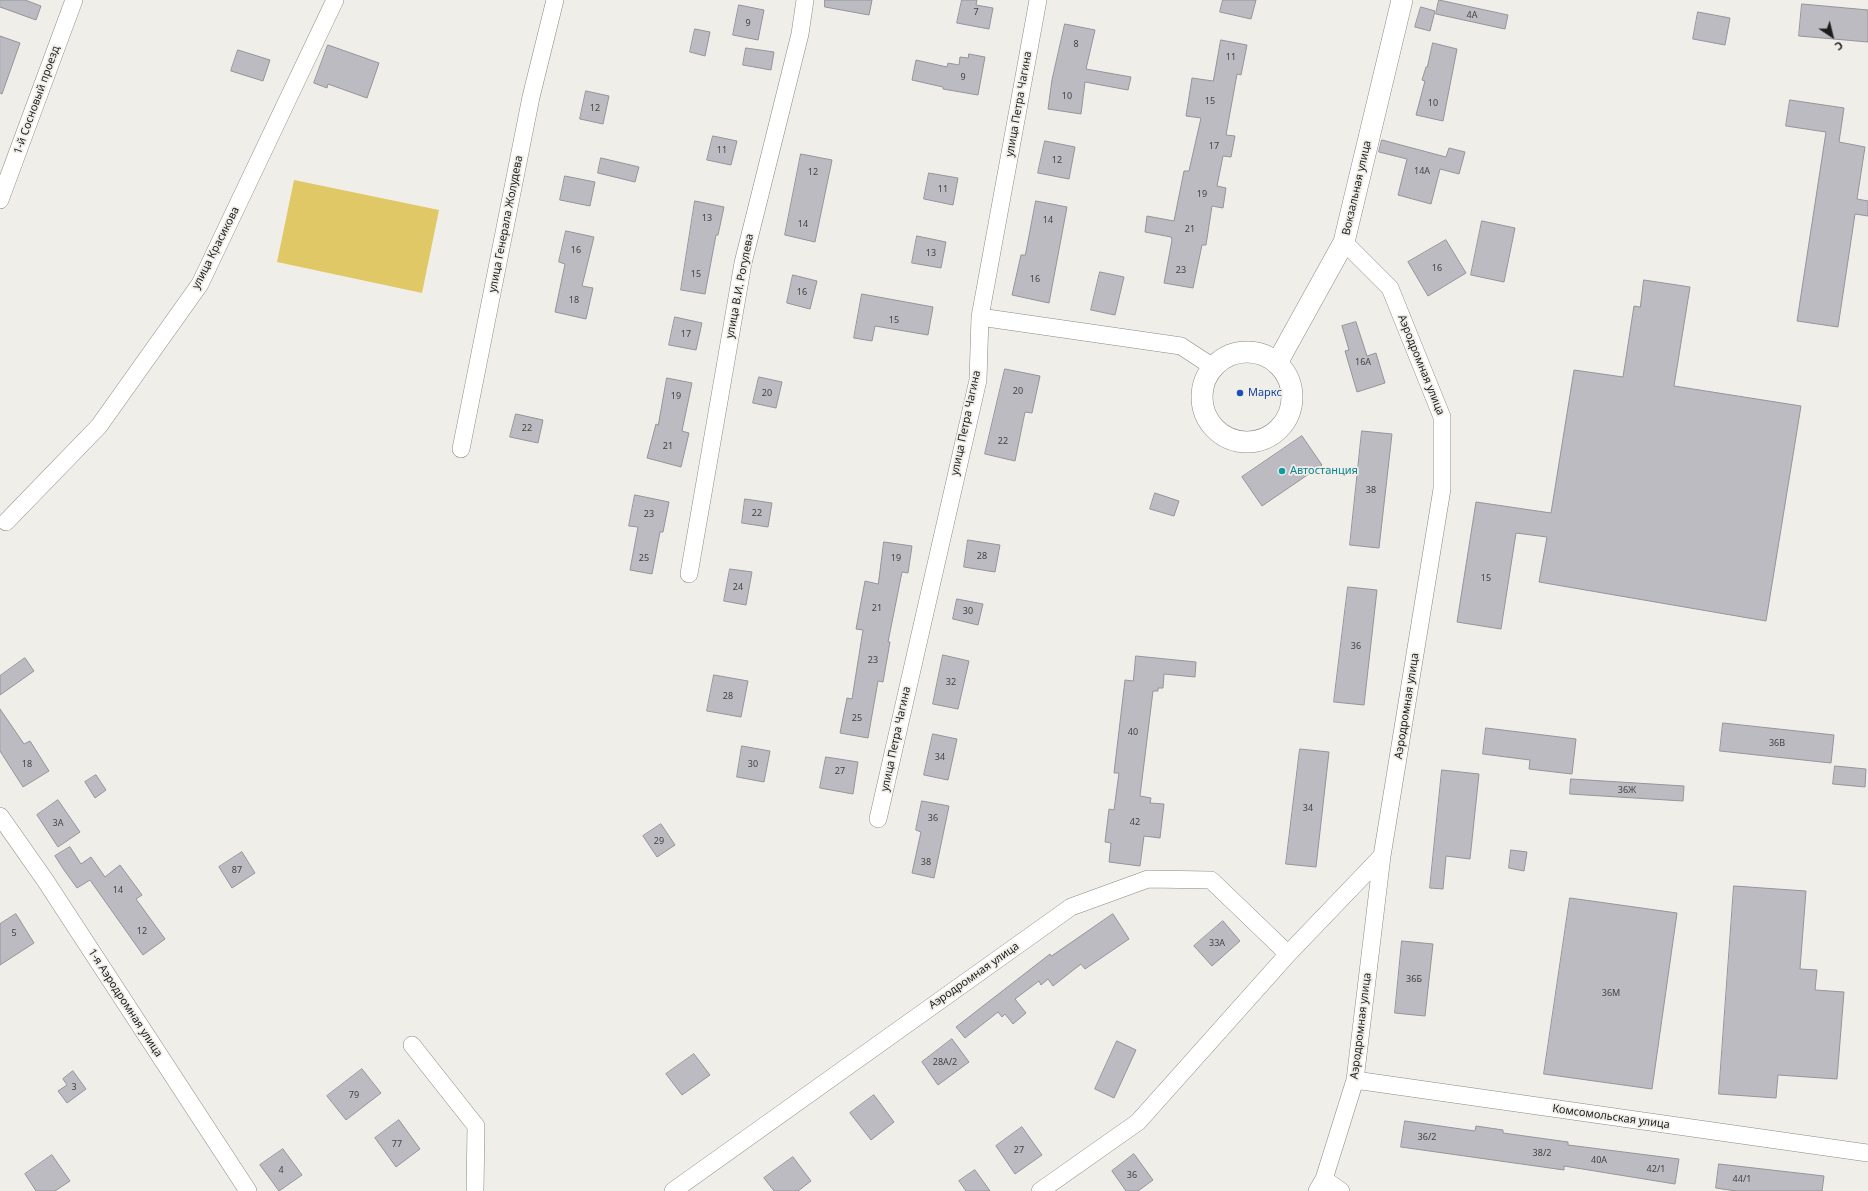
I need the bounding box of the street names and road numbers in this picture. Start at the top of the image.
street label: 1-й Сосновый проезд [11,44,63,156]
street label: улица Петра Чагина [1003,50,1035,158]
street label: Вокзальная улица [1340,139,1374,237]
street label: улица Генерала Жолудева [486,154,526,294]
street label: улица Красикова [190,205,242,291]
street label: улица В.И. Рогулева [723,233,757,339]
street label: Аэродромная улица [1395,313,1447,417]
street label: улица Петра Чагина [948,369,984,477]
street label: Аэродромная улица [1392,652,1422,760]
street label: улица Петра Чагина [878,685,914,793]
street label: Аэродромная улица [926,940,1022,1012]
street label: 1-я Аэродромная улица [85,946,165,1060]
street label: Аэродромная улица [1348,972,1374,1080]
street label: Комсомольская улица [1551,1102,1671,1132]

